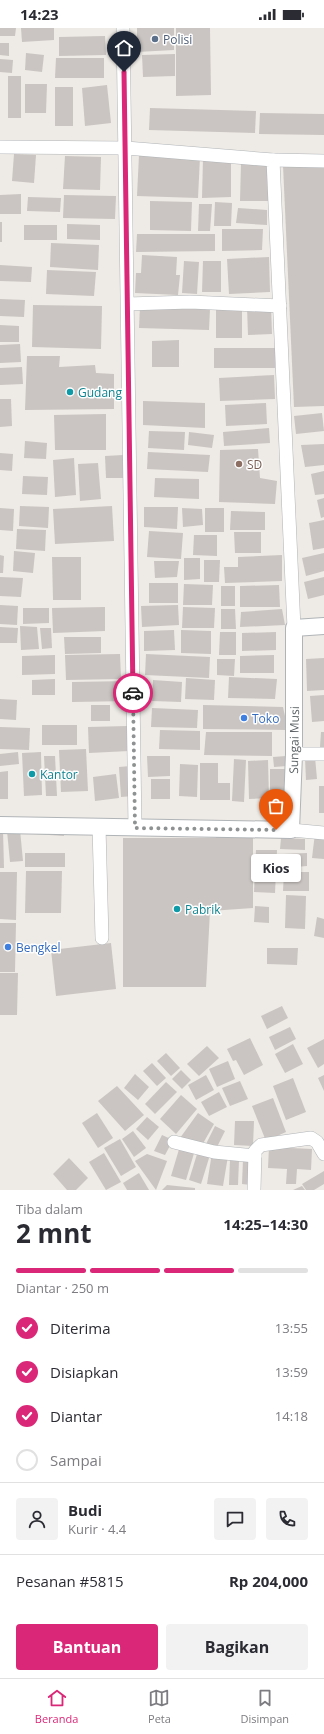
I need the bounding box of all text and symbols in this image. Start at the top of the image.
text: 14:23 [20,4,59,24]
pin [107,31,141,72]
place label: Polisi [163,31,192,48]
marker: Polisi [150,34,160,44]
icon: home [113,37,135,59]
place label: Gudang [78,384,122,401]
marker: Gudang [65,387,75,397]
place label: SD [247,456,262,473]
marker: SD [234,459,244,469]
courier [113,673,153,713]
icon: car [122,682,144,704]
street label: Sungai Musi [285,706,303,774]
place label: Toko [252,710,279,727]
marker: Toko [239,713,249,723]
place label: Kantor [40,766,78,783]
marker: Kantor [27,769,37,779]
pin [259,789,293,830]
icon: bag [265,795,287,817]
callout: Kios [251,854,301,882]
text: Kios [262,859,290,877]
place label: Pabrik [185,901,221,918]
marker: Pabrik [172,904,182,914]
place label: Bengkel [16,939,60,956]
marker: Bengkel [3,942,13,952]
text: Tiba dalam [16,1200,83,1218]
text: 14:25–14:30 [223,1214,308,1234]
text: 2 mnt [16,1215,92,1251]
text: Diantar · 250 m [16,1279,109,1297]
icon: check [16,1317,38,1339]
text: Diterima [50,1318,111,1338]
text: 13:55 [275,1319,308,1337]
icon: check [16,1361,38,1383]
text: Disiapkan [50,1362,119,1382]
text: 13:59 [275,1363,308,1381]
icon: check [16,1405,38,1427]
text: Diantar [50,1406,102,1426]
text: 14:18 [275,1407,308,1425]
text: Sampai [50,1450,102,1470]
button: person [16,1498,58,1540]
button: chat [214,1498,256,1540]
button: phone [266,1498,308,1540]
text: Budi [68,1500,102,1520]
text: Kurir · 4.4 [68,1520,126,1538]
text: Pesanan #5815 [16,1571,124,1591]
text: Rp 204,000 [229,1571,308,1591]
button: Bantuan [16,1624,158,1670]
button: Bagikan [166,1624,308,1670]
tab: Beranda [35,1687,78,1726]
tab: Peta [148,1687,171,1726]
tab: Disimpan [241,1687,289,1726]

